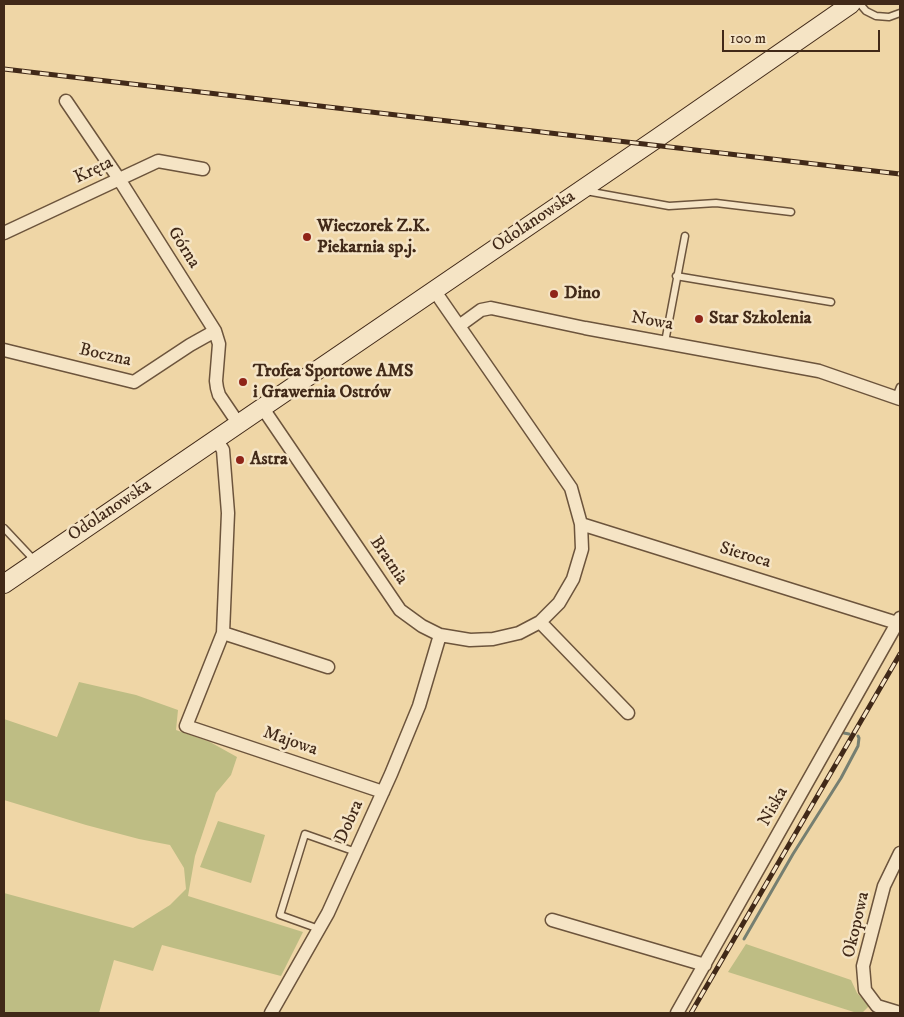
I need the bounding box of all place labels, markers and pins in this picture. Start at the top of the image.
place label: Wieczorek Z.K. Piekarnia sp.j. [317,216,430,258]
marker: Wieczorek Z.K. Piekarnia sp.j. [301,231,313,243]
place label: Dino [564,283,600,305]
marker: Dino [548,288,560,300]
place label: Star Szkolenia [709,308,811,330]
marker: Star Szkolenia [693,313,705,325]
place label: Trofea Sportowe AMS i Grawernia Ostrów [253,361,413,404]
marker: Trofea Sportowe AMS i Grawernia Ostrów [237,376,249,388]
place label: Astra [250,449,288,471]
marker: Astra [234,454,246,466]

